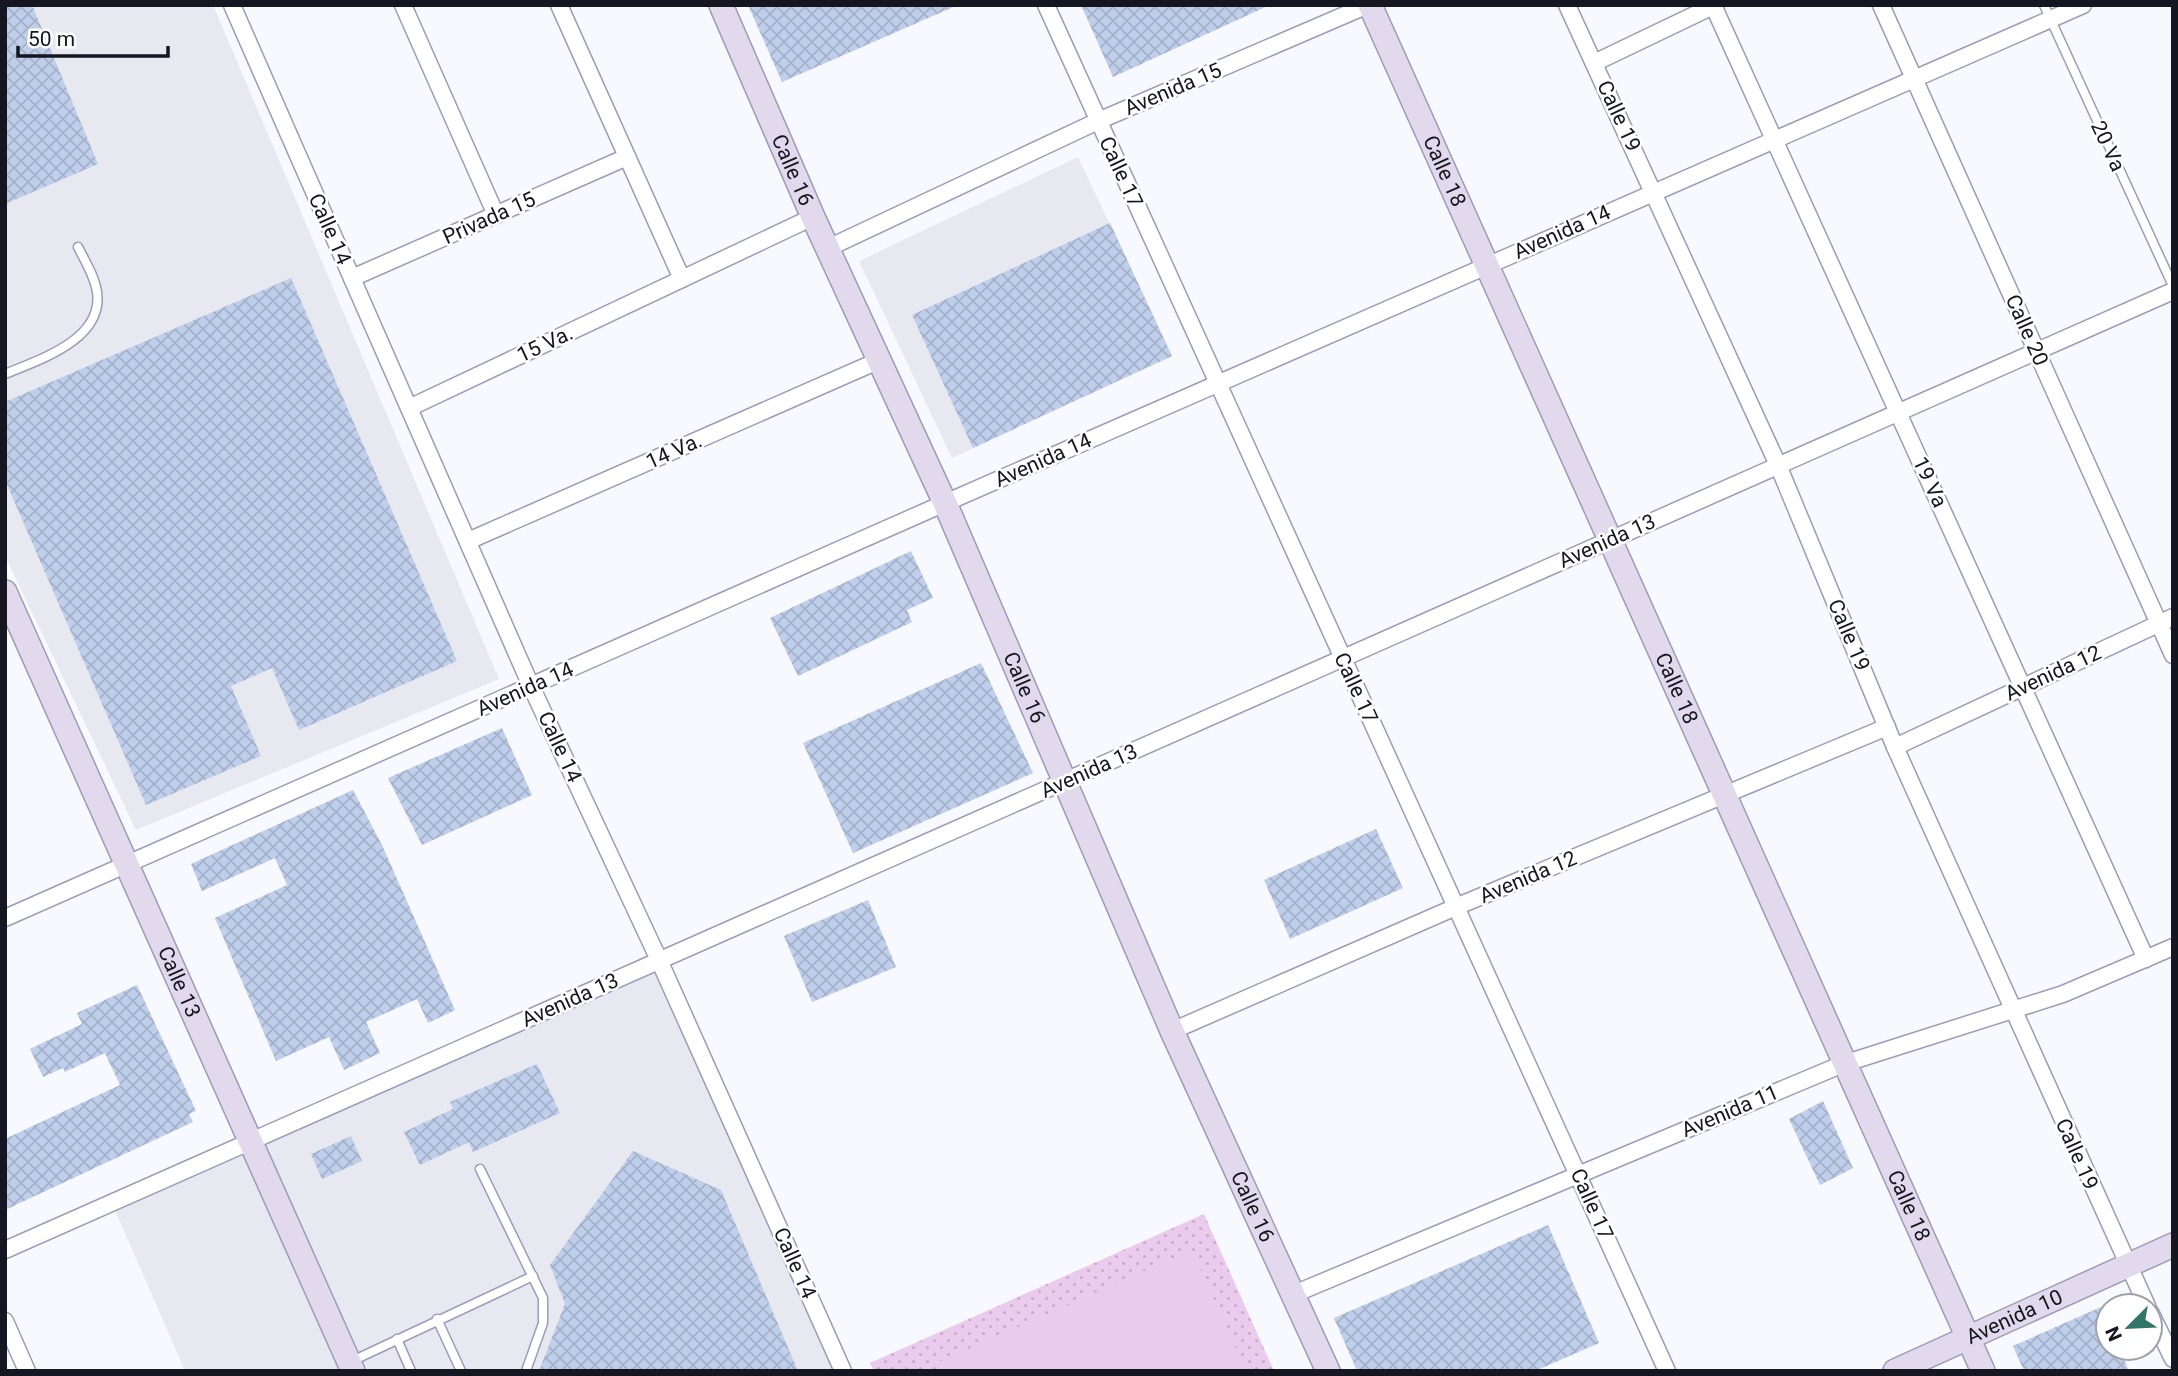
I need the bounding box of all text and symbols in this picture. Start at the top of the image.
scale bar [18,14,168,58]
text: 50 m [28,27,75,51]
street label: Avenida 15 [1121,58,1225,120]
street label: Calle 19 [1592,77,1646,155]
street label: 20 Va [2086,117,2130,175]
street label: Calle 16 [767,131,819,209]
street label: Calle 18 [1418,132,1471,210]
street label: Calle 17 [1094,133,1148,211]
street label: Privada 15 [439,187,539,249]
street label: Calle 14 [304,190,356,268]
street label: Avenida 14 [1510,200,1614,264]
street label: Calle 20 [2001,291,2053,369]
street label: 15 Va. [513,321,577,367]
street label: 14 Va. [642,428,706,474]
street label: Avenida 14 [991,428,1095,492]
street label: 19 Va [1908,453,1952,511]
street label: Avenida 13 [1555,509,1659,573]
street label: Calle 19 [1823,596,1875,674]
street label: Avenida 12 [2001,640,2105,706]
street label: Calle 16 [998,648,1050,727]
street label: Calle 17 [1329,649,1383,727]
street label: Calle 18 [1650,649,1703,728]
street label: Avenida 14 [473,657,577,721]
street label: Calle 14 [533,708,587,786]
street label: Avenida 13 [1037,739,1141,803]
street label: Avenida 12 [1476,846,1580,908]
street label: Calle 13 [153,943,205,1021]
street label: Avenida 13 [518,968,622,1032]
street label: Avenida 11 [1678,1080,1782,1142]
street label: Calle 19 [2051,1115,2103,1193]
street label: Calle 17 [1566,1165,1618,1243]
street label: Calle 18 [1882,1166,1935,1245]
street label: Calle 16 [1226,1167,1279,1246]
street label: Calle 14 [769,1224,821,1302]
street label: Avenida 10 [1962,1285,2066,1349]
north arrow [2094,1292,2164,1362]
text: N [2101,1323,2127,1345]

